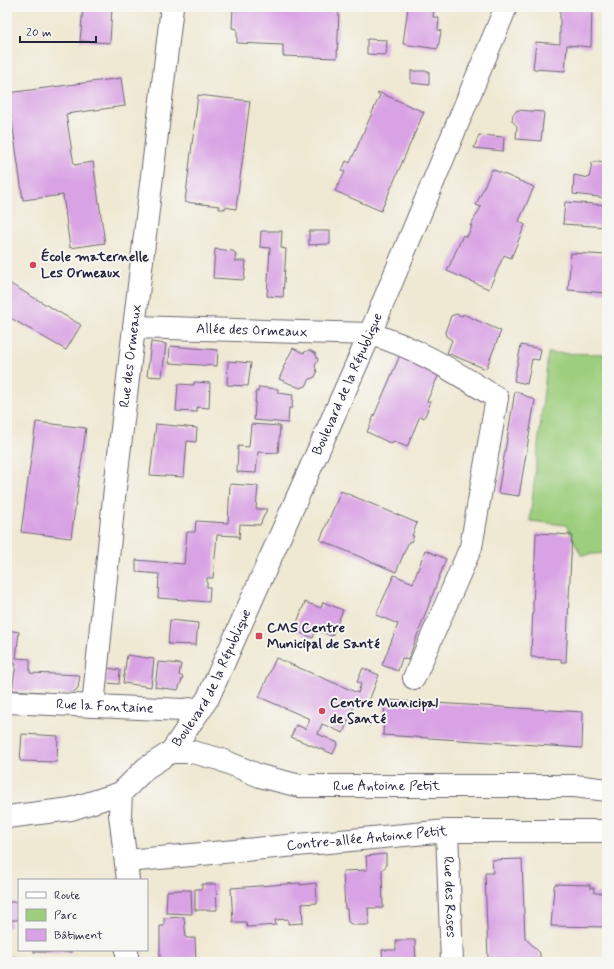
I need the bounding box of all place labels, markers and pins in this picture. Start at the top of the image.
place label: École maternelle Les Ormeaux [41,248,149,282]
marker: École maternelle Les Ormeaux [28,260,38,270]
place label: CMS Centre Municipal de Santé [267,619,381,653]
marker: CMS Centre Municipal de Santé [254,631,264,641]
place label: Centre Municipal de Santé [330,694,438,728]
marker: Centre Municipal de Santé [317,706,327,716]

